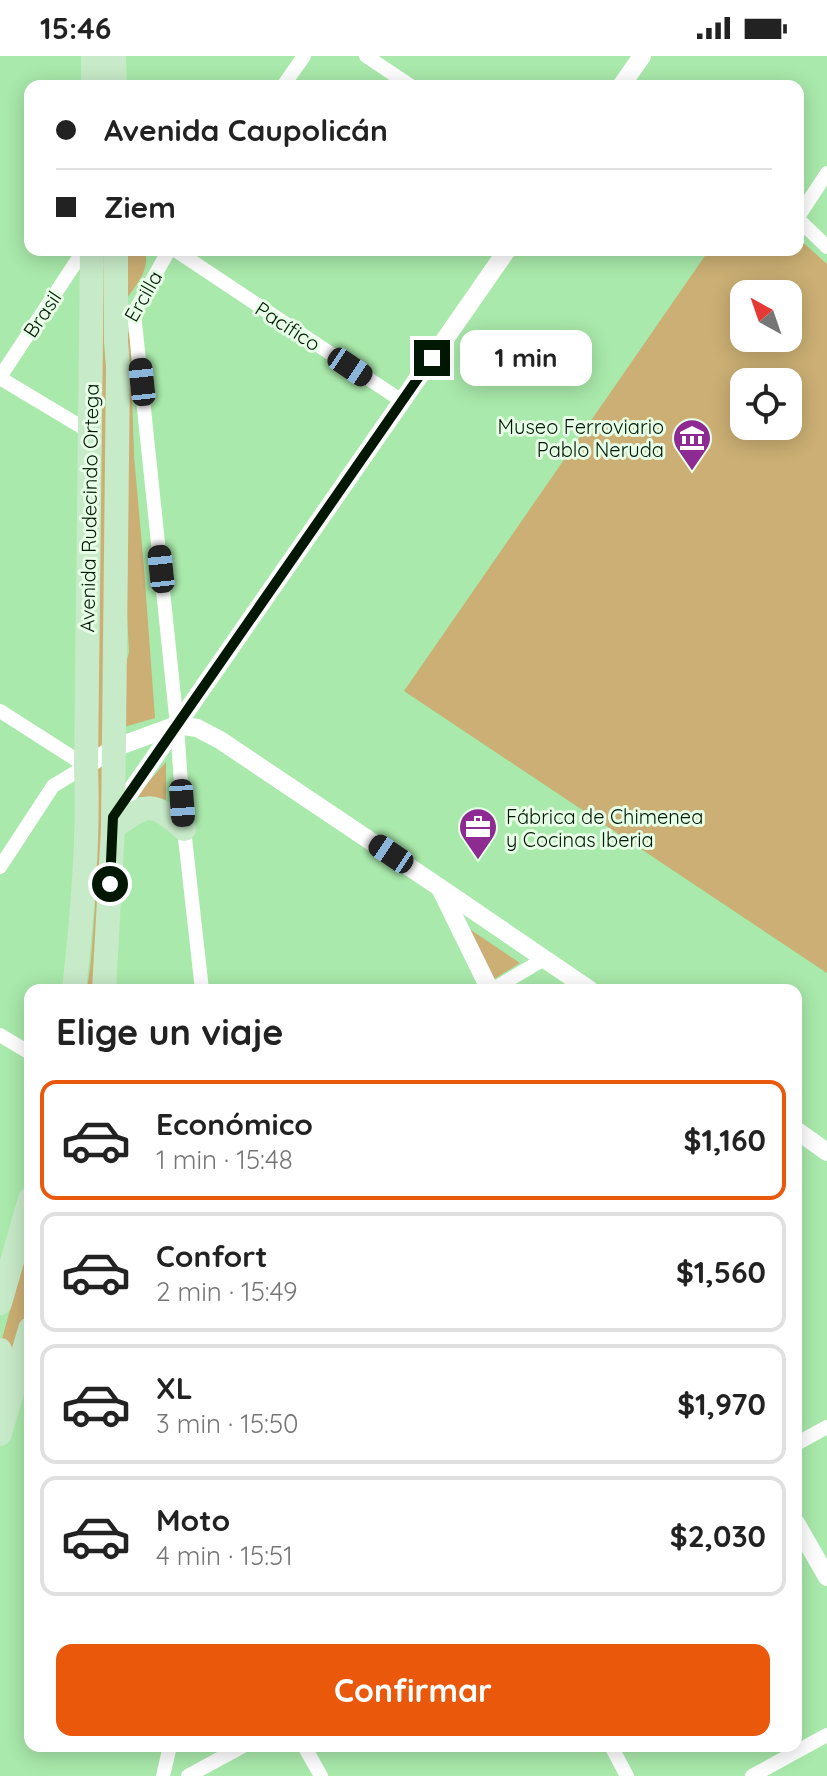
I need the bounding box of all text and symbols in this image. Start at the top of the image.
text: 15:46 [40,9,111,47]
text: Avenida Caupolicán [104,111,388,149]
text: Ziem [104,188,176,226]
street label: Ercilla [119,266,167,326]
north arrow [730,280,802,352]
map controls [730,280,802,440]
street label: Brasil [17,286,67,342]
street label: Pacífico [251,296,325,356]
callout: 1 min [460,330,592,386]
route end [414,340,450,376]
text: 1 min [495,341,558,374]
car [323,344,377,390]
car [128,357,156,407]
button: locate [730,368,802,440]
street label: Avenida Rudecindo Ortega [74,383,104,633]
place label: Museo Ferroviario Pablo Neruda [498,414,664,462]
museum icon: Museo Ferroviario Pablo Neruda [671,417,713,472]
car [147,544,175,594]
car [168,778,196,828]
place label: Fábrica de Chimenea y Cocinas Iberia [506,804,703,852]
office icon: Fábrica de Chimenea y Cocinas Iberia [457,806,499,861]
car [364,831,418,877]
route start [92,866,128,902]
text: Elige un viaje [56,1009,284,1054]
icon: car [60,1104,132,1176]
text: Económico [156,1105,313,1143]
text: $1,160 [684,1121,766,1159]
text: 1 min · 15:48 [156,1143,293,1176]
icon: car [60,1236,132,1308]
text: Confort [156,1237,268,1275]
text: $1,560 [676,1253,766,1291]
text: 2 min · 15:49 [156,1275,297,1308]
icon: car [60,1368,132,1440]
text: XL [156,1369,193,1407]
text: $1,970 [677,1385,766,1423]
text: 3 min · 15:50 [156,1407,299,1440]
icon: car [60,1500,132,1572]
text: Moto [156,1501,230,1539]
text: $2,030 [670,1517,766,1555]
text: 4 min · 15:51 [156,1539,293,1572]
button: Confirmar [56,1644,770,1736]

